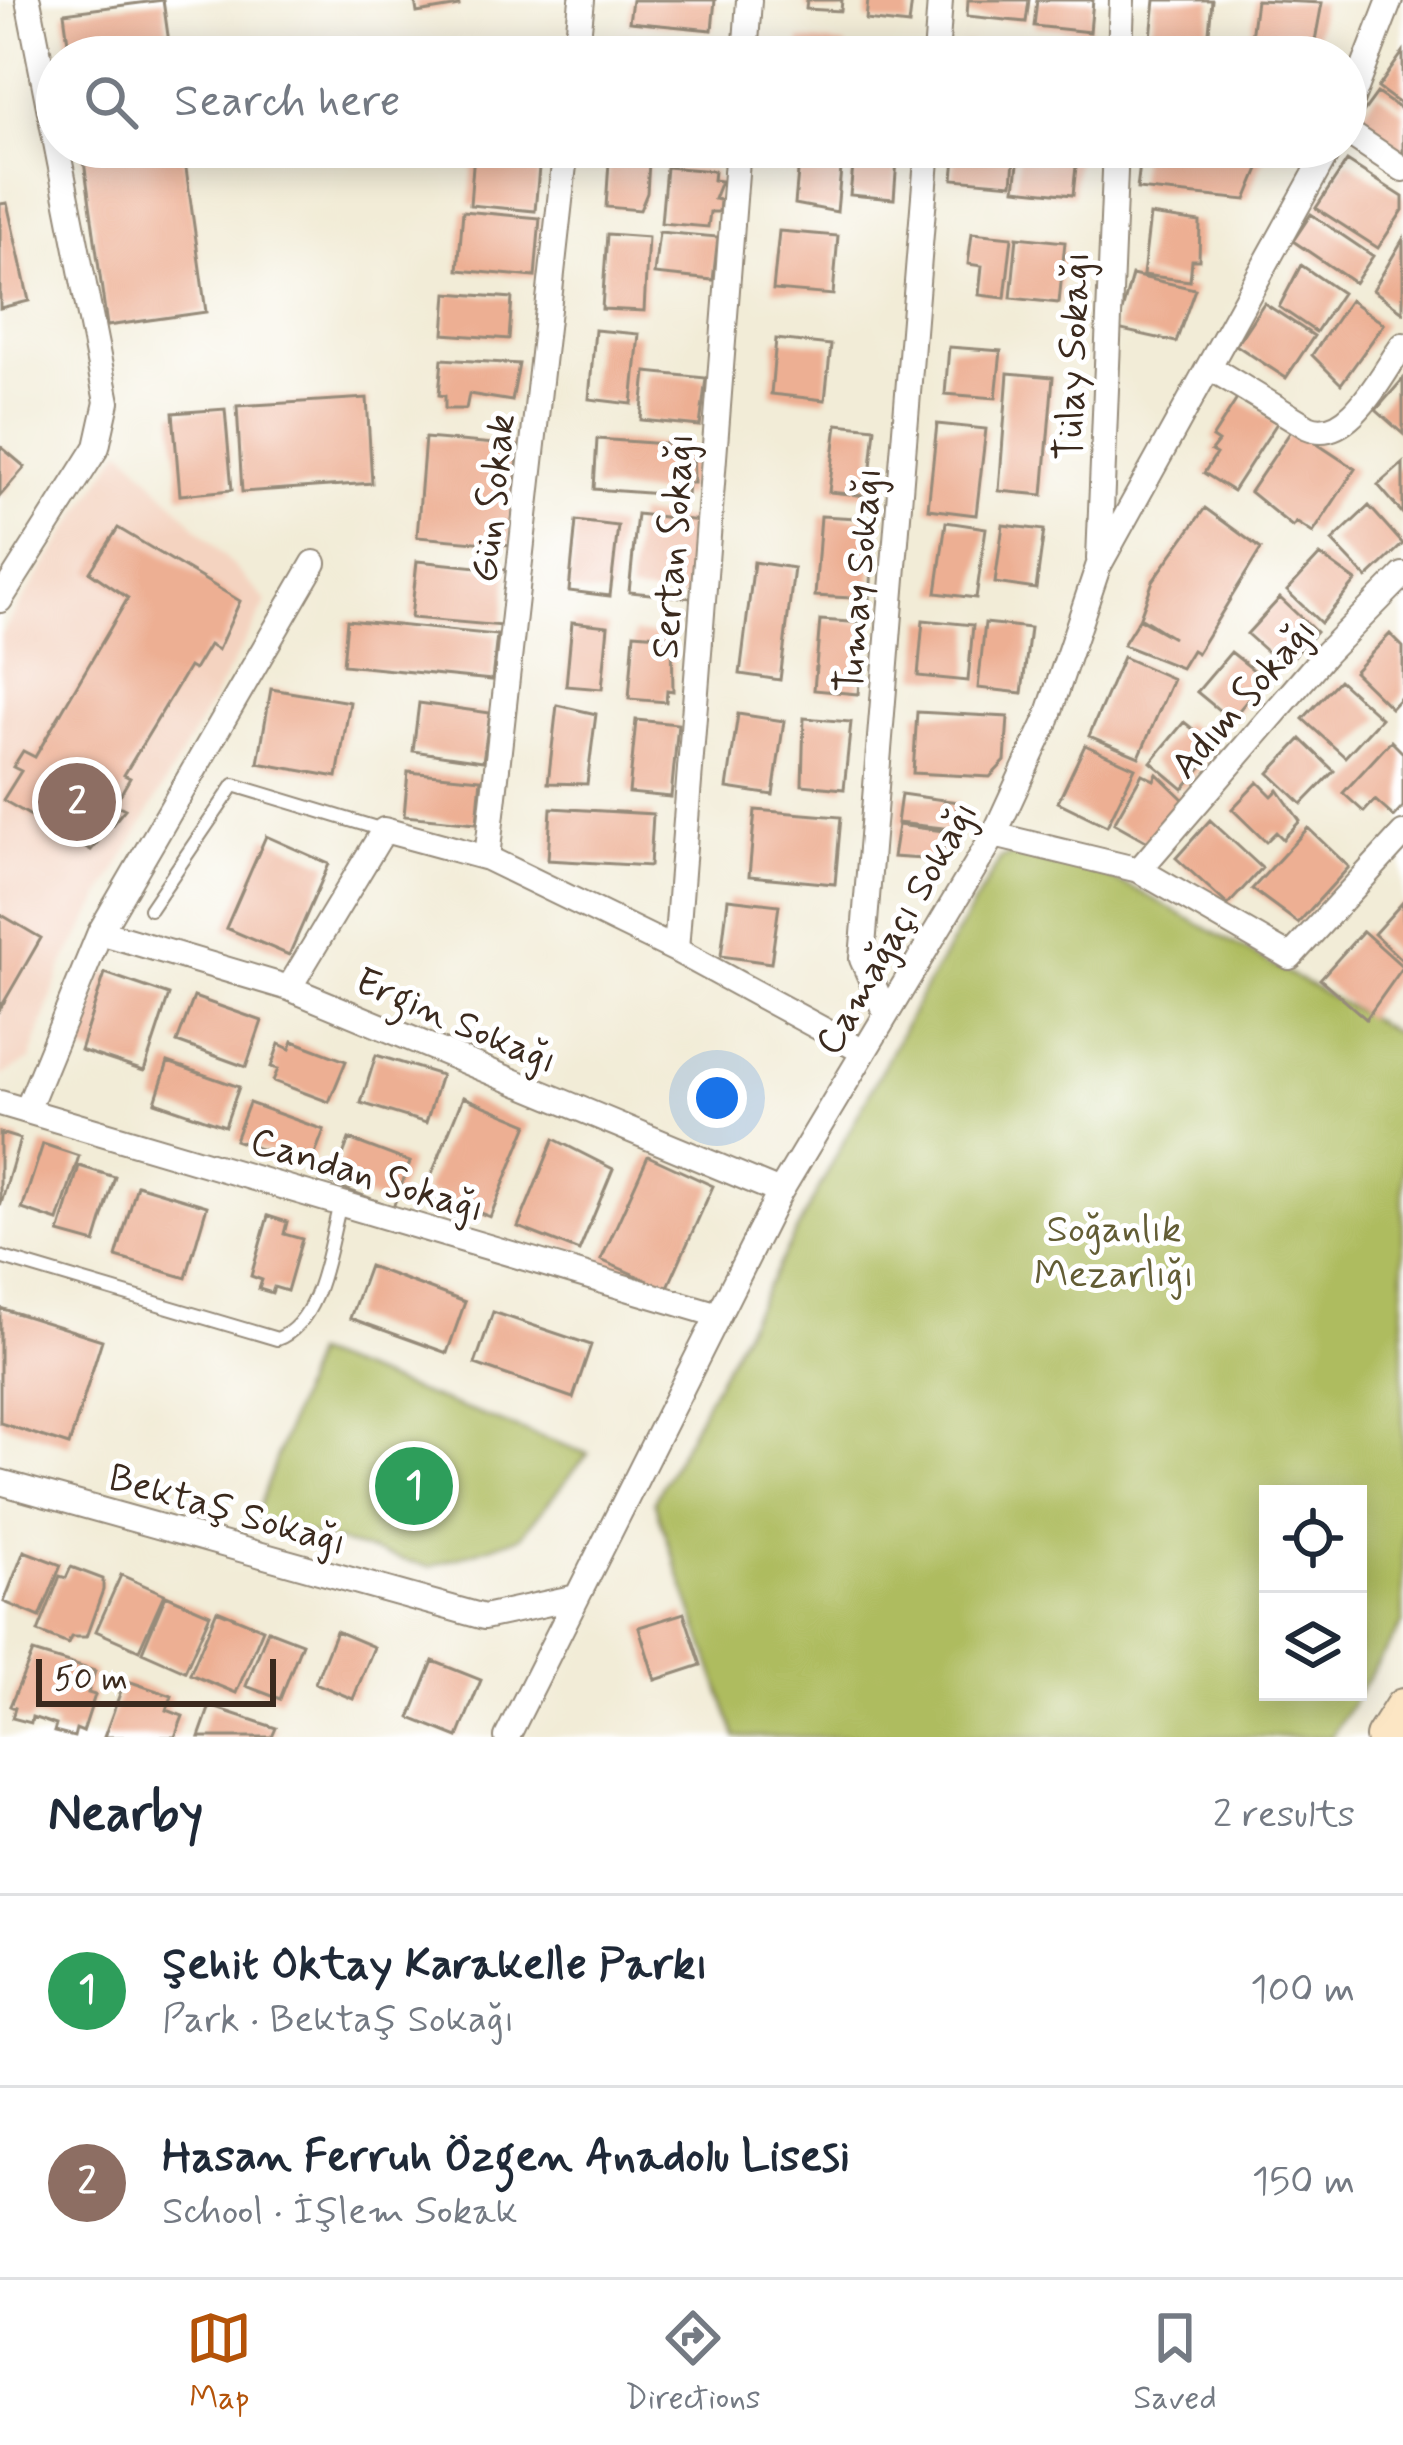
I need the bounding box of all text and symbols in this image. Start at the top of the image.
search box [36,36,1367,168]
icon: search [78,69,144,135]
text: Search here [174,73,401,132]
street label: Tülay Sokağı [1045,251,1104,461]
street label: Gün Sokak [460,411,529,585]
street label: Sertan Sokağı [641,432,708,661]
street label: Tumay Sokağı [825,466,896,695]
street label: Adım Sokağı [1160,608,1329,791]
pin: 2 [38,757,116,847]
street label: Camağaçı Sokağı [805,793,991,1065]
street label: Ergin Sokağı [346,957,564,1090]
your location [687,1068,747,1128]
street label: Candan Sokağı [244,1117,490,1236]
park label: Soğanlık Mezarlığı [1034,1205,1194,1301]
pin: 1 [375,1441,453,1531]
street label: Bektaş Sokağı [102,1453,352,1570]
map controls [1259,1485,1367,1701]
button: locate [1259,1485,1367,1593]
button: layers [1259,1593,1367,1701]
scale bar [36,1653,276,1706]
text: 50 m [54,1658,128,1702]
text: Nearby [48,1782,203,1848]
text: 2 results [1213,1790,1355,1841]
text: Şehit Oktay Karakelle Parkı [162,1936,708,1995]
text: 1 [78,1965,96,2016]
text: 100 m [1250,1965,1355,2016]
text: Park · Bektaş Sokağı [162,1995,514,2046]
text: Hasan Ferruh Özgen Anadolu Lisesi [162,2128,850,2187]
text: 2 [77,2157,97,2208]
text: 150 m [1252,2157,1355,2208]
text: School · İşlem Sokak [162,2187,518,2238]
tab: Map [186,2305,252,2421]
tab: Directions [625,2305,761,2421]
tab: Saved [1133,2305,1217,2421]

